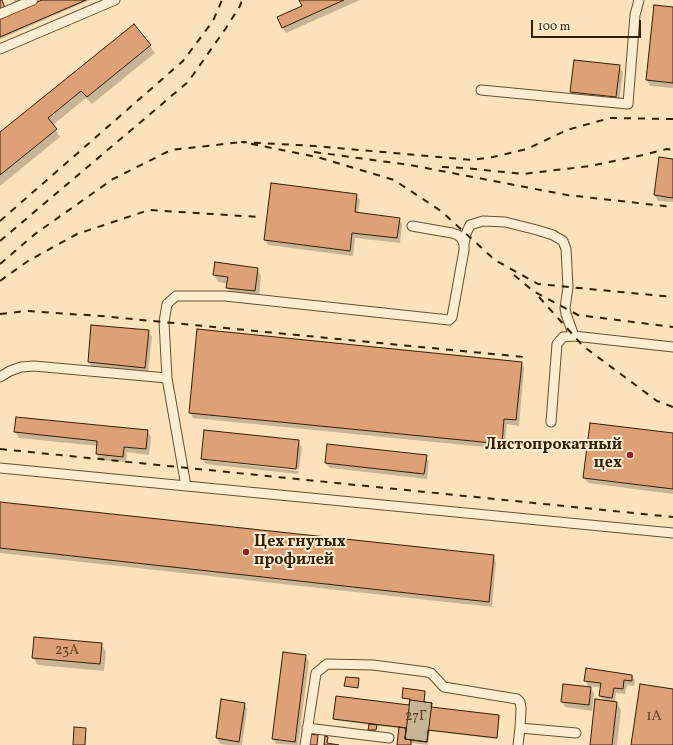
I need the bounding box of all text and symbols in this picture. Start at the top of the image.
scale bar [533,12,643,38]
text: 100 m [538,19,570,35]
place label: Листопрокатный цех [485,436,622,474]
marker: Листопрокатный цех [625,450,635,460]
place label: Цех гнутых профилей [254,533,346,571]
marker: Цех гнутых профилей [241,547,251,557]
house number: 23А [55,643,79,659]
house number: 27Г [405,709,427,725]
house number: 1А [646,709,662,725]

